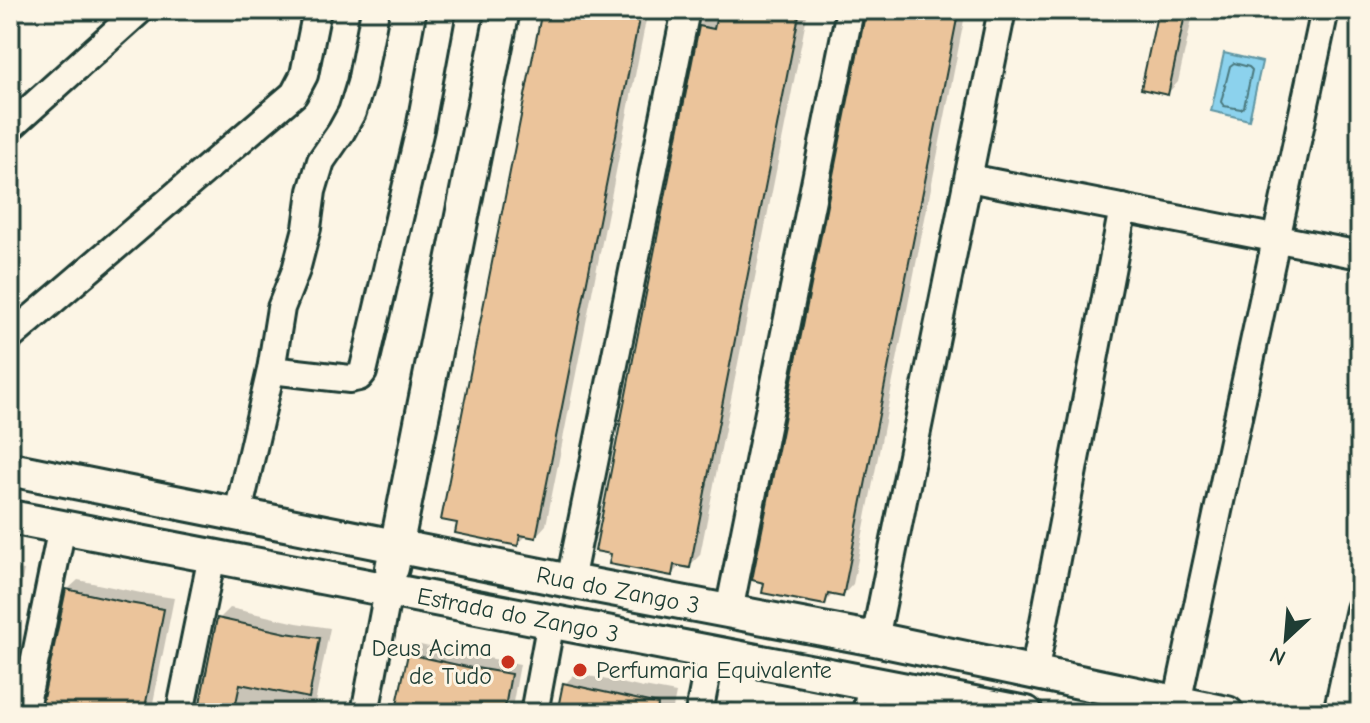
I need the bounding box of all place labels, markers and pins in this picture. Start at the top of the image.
place label: Deus Acima de Tudo [371,634,492,690]
marker: Deus Acima de Tudo [499,653,517,671]
place label: Perfumaria Equivalente [596,656,832,684]
marker: Perfumaria Equivalente [571,661,589,679]

